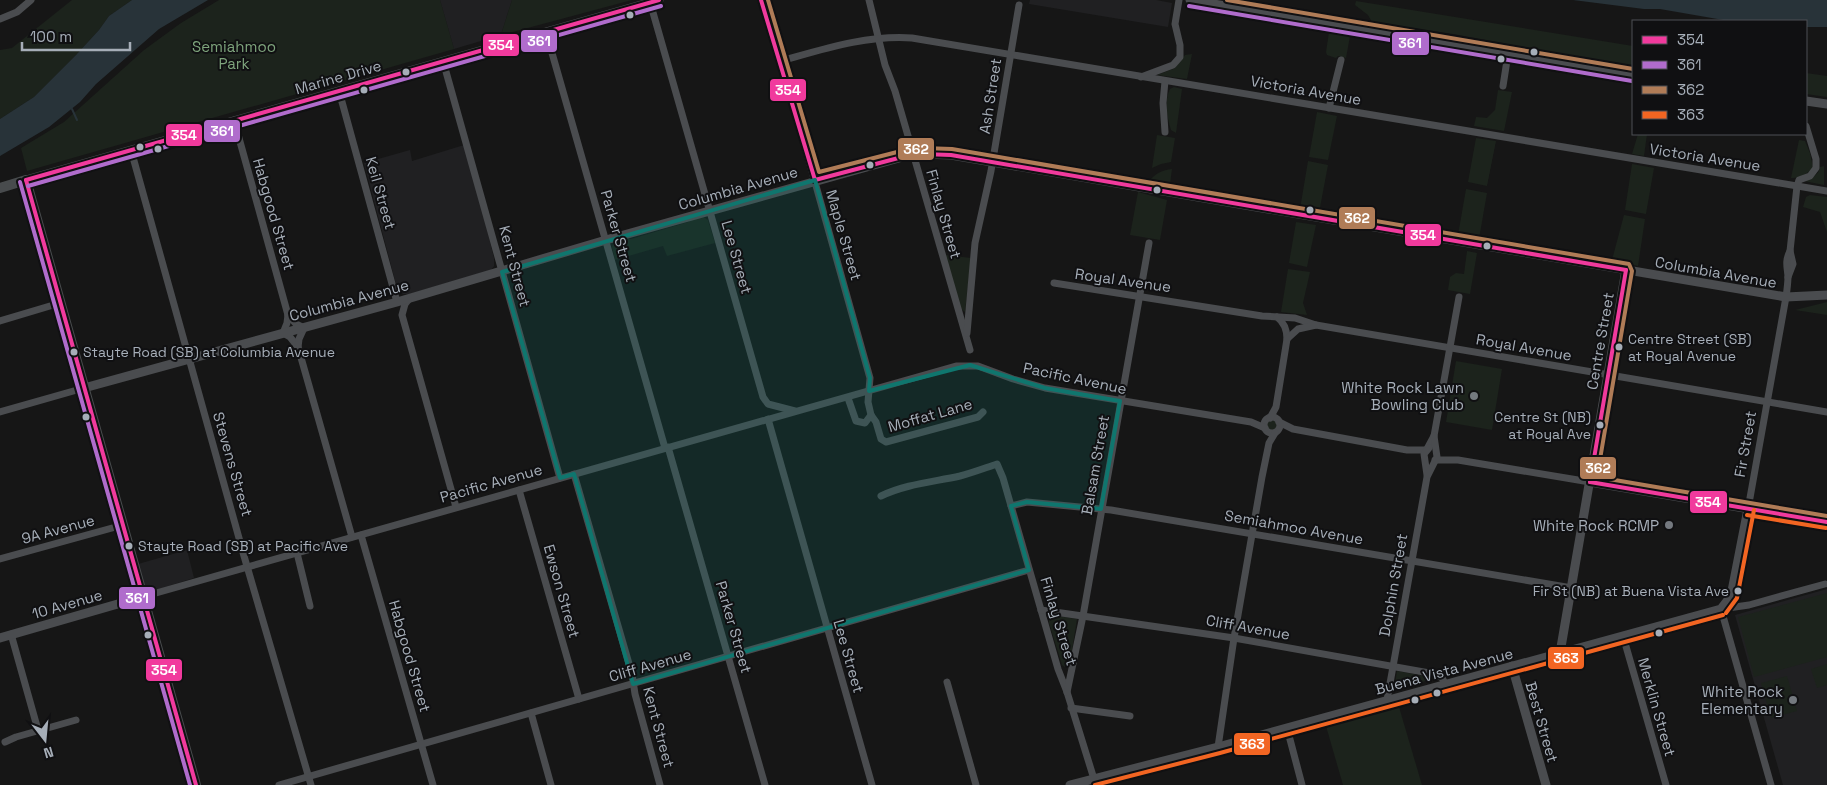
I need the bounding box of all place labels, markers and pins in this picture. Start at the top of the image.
unlabelled marker [625,10,635,20]
unlabelled marker [1529,47,1539,57]
unlabelled marker [1496,54,1506,64]
unlabelled marker [401,67,411,77]
unlabelled marker [359,85,369,95]
unlabelled marker [135,142,145,152]
unlabelled marker [153,144,163,154]
unlabelled marker [865,160,875,170]
unlabelled marker [1152,185,1162,195]
unlabelled marker [1305,205,1315,215]
unlabelled marker [1482,241,1492,251]
place label: Centre Street (SB) at Royal Avenue [1628,330,1752,365]
marker: Centre Street (SB) at Royal Avenue [1614,342,1624,352]
place label: Stayte Road (SB) at Columbia Avenue [83,343,335,361]
marker: Stayte Road (SB) at Columbia Avenue [69,347,79,357]
place label: White Rock Lawn Bowling Club [1341,378,1464,414]
marker: White Rock Lawn Bowling Club [1468,390,1480,402]
place label: Centre St (NB) at Royal Ave [1494,408,1591,443]
unlabelled marker [81,412,91,422]
marker: Centre St (NB) at Royal Ave [1595,420,1605,430]
place label: White Rock RCMP [1533,516,1659,535]
marker: White Rock RCMP [1663,519,1675,531]
place label: Stayte Road (SB) at Pacific Ave [138,537,348,555]
marker: Stayte Road (SB) at Pacific Ave [124,541,134,551]
place label: Fir St (NB) at Buena Vista Ave [1533,582,1729,600]
marker: Fir St (NB) at Buena Vista Ave [1733,586,1743,596]
unlabelled marker [1654,628,1664,638]
unlabelled marker [143,630,153,640]
place label: White Rock Elementary [1701,682,1783,718]
unlabelled marker [1432,688,1442,698]
marker: White Rock Elementary [1787,694,1799,706]
unlabelled marker [1410,695,1420,705]

